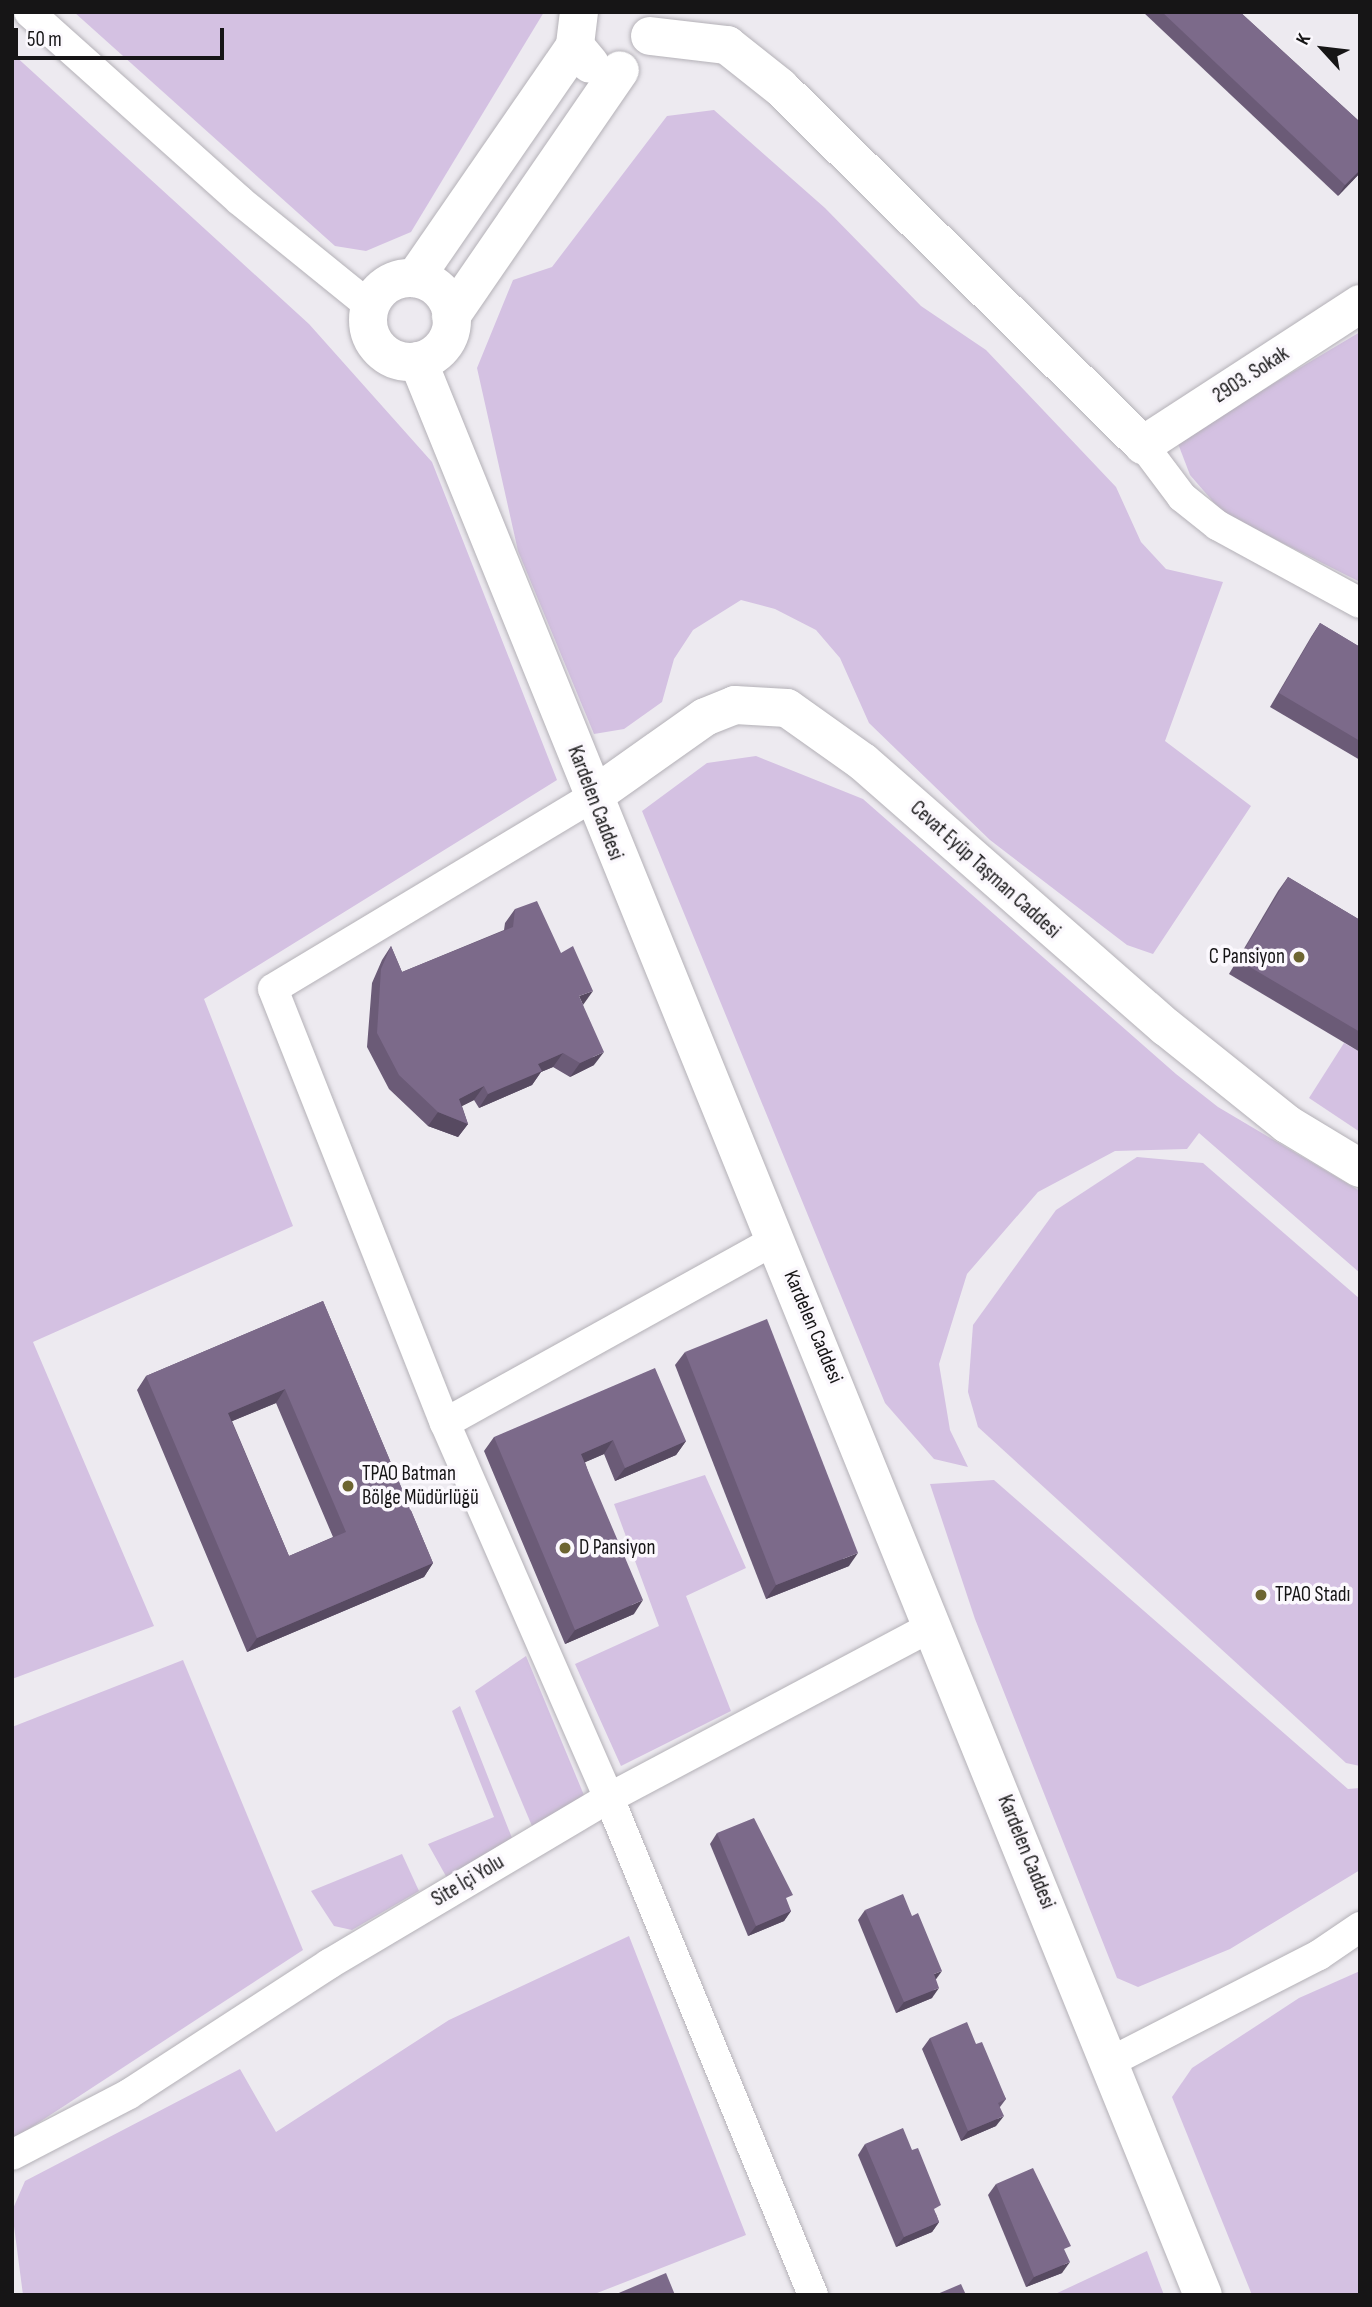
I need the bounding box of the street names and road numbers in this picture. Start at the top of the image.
street label: 2903. Sokak [1208,341,1294,409]
street label: Kardelen Caddesi [562,742,628,864]
street label: Cevat Eyüp Taşman Caddesi [905,796,1065,944]
street label: Kardelen Caddesi [778,1267,848,1387]
street label: Kardelen Caddesi [992,1791,1060,1913]
street label: Site İçi Yolu [427,1850,509,1912]

